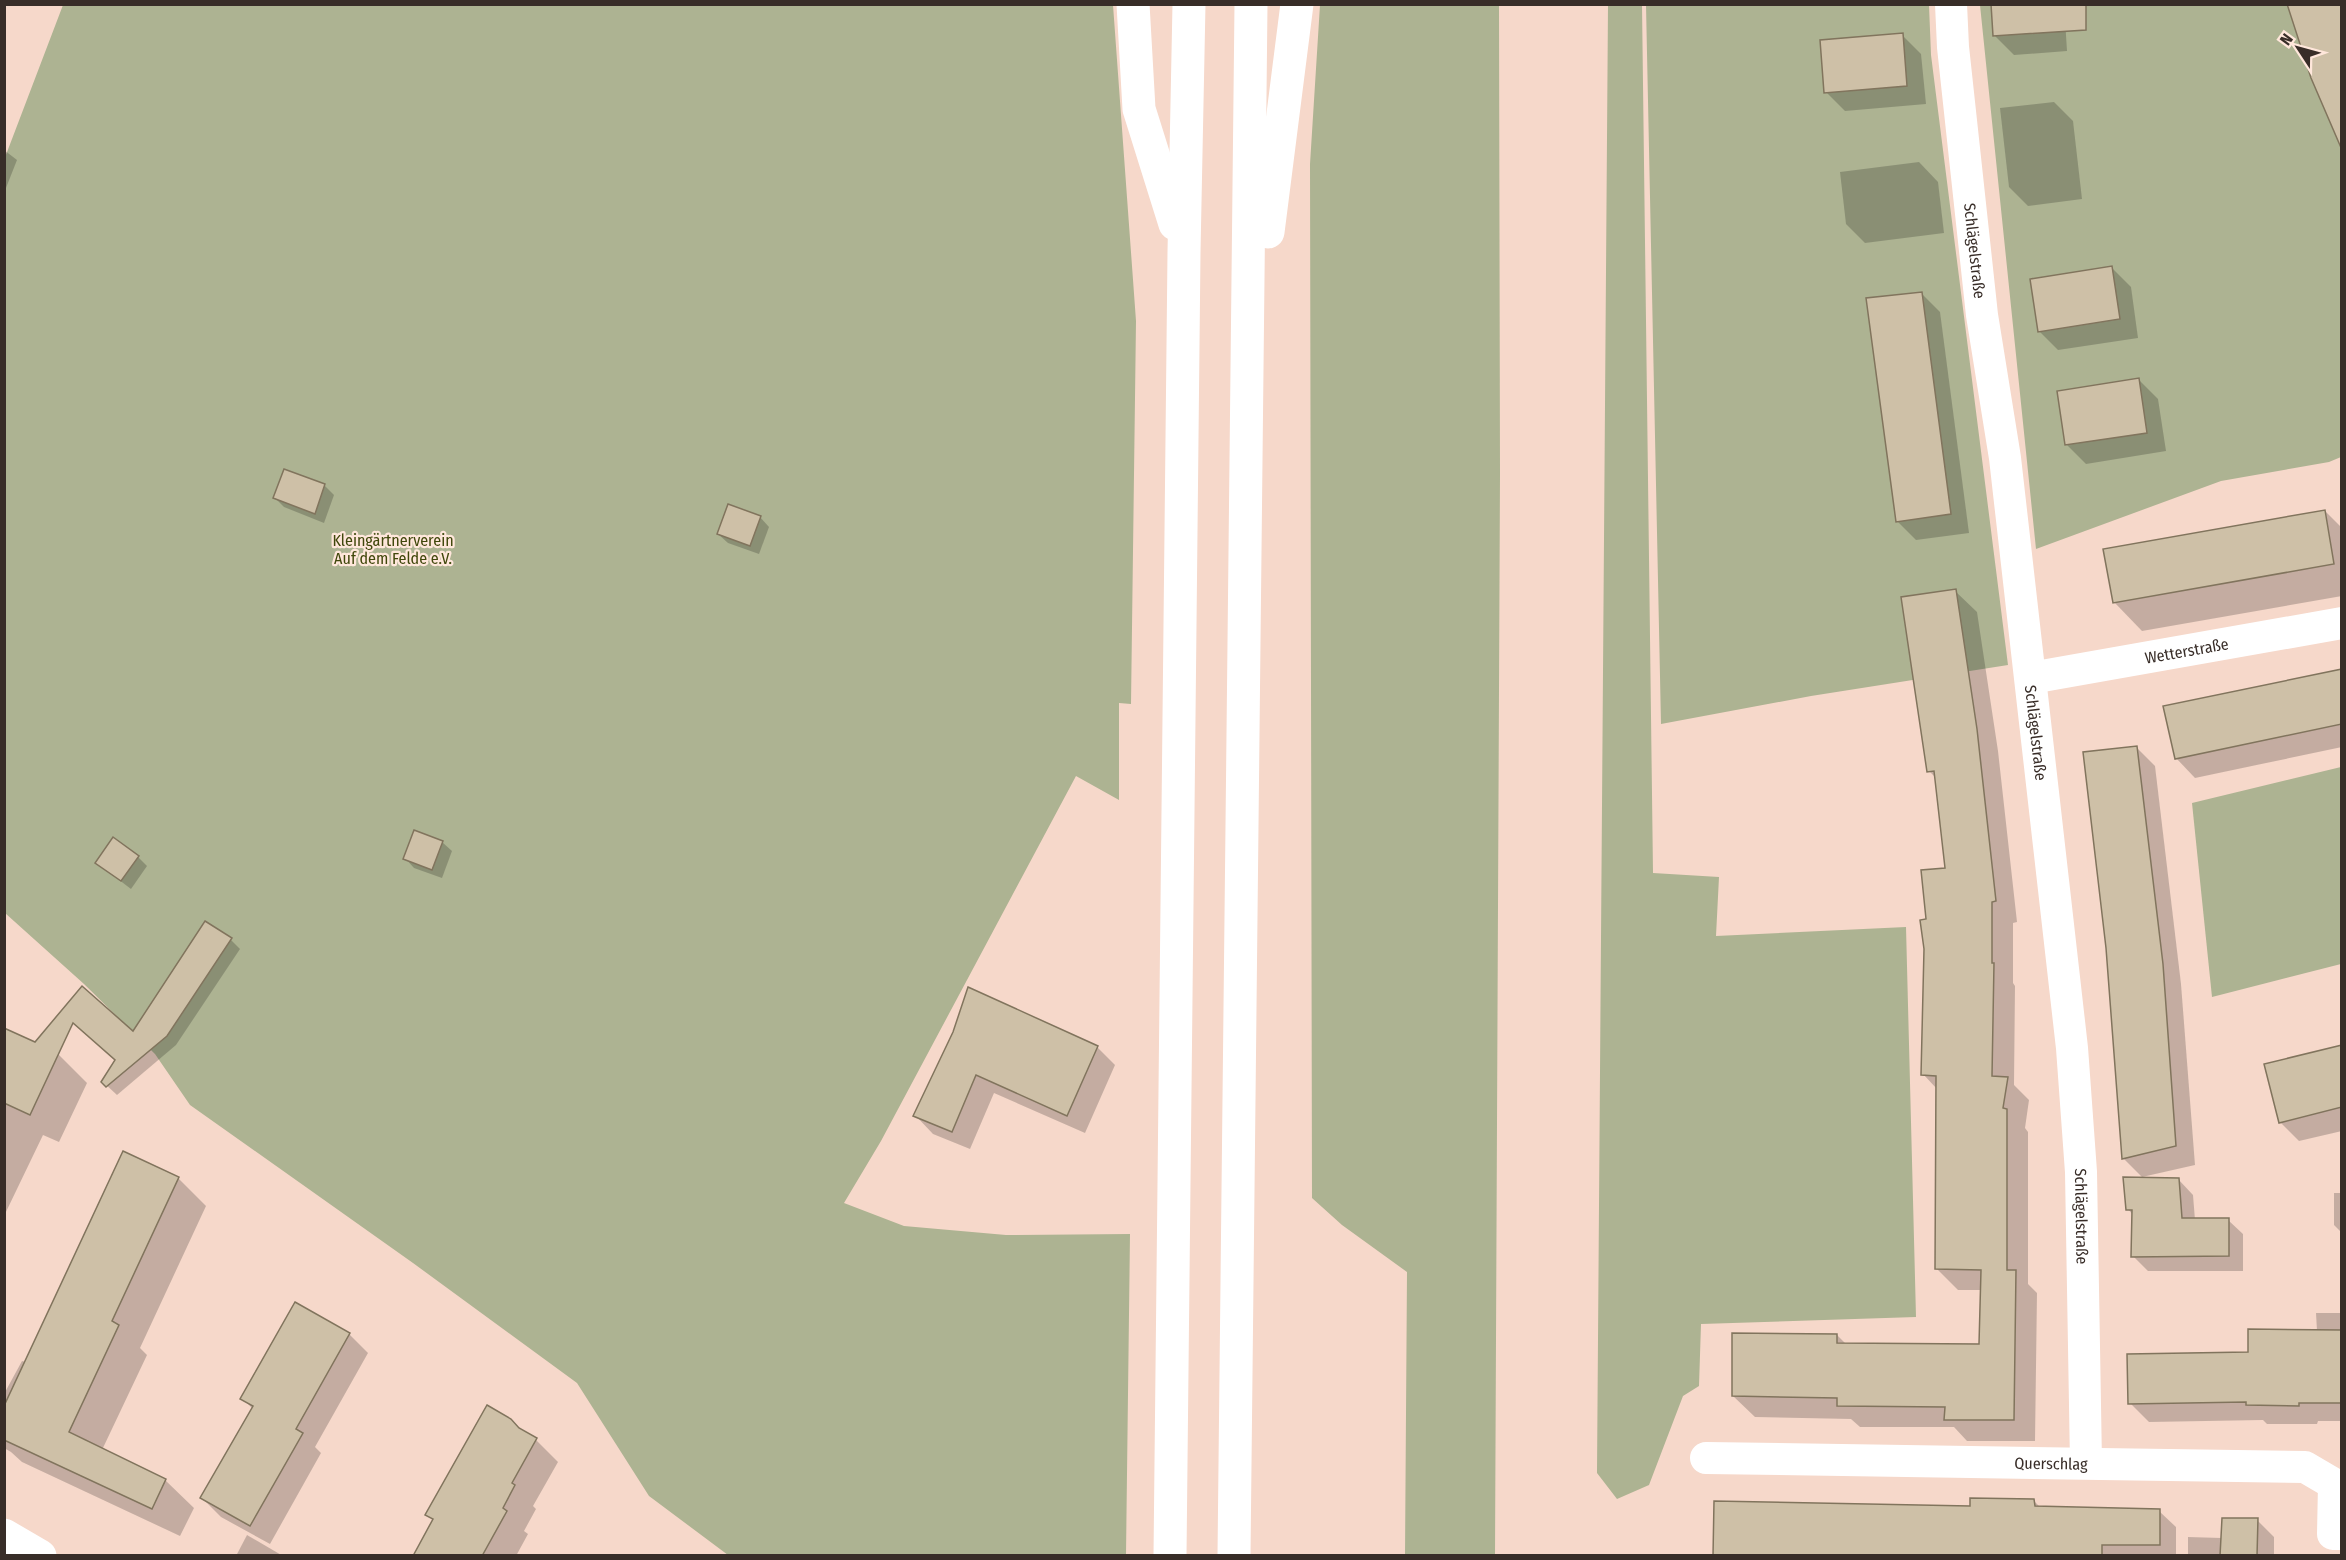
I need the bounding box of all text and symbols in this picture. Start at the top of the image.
north arrow [2268,18,2328,78]
text: N [2276,30,2297,49]
street label: Schlägelstraße [1960,202,1990,300]
park label: Kleingärtnerverein Auf dem Felde e.V. [332,531,454,568]
street label: Wetterstraße [2143,634,2230,667]
street label: Schlägelstraße [2021,684,2051,782]
street label: Schlägelstraße [2071,1168,2092,1265]
street label: Querschlag [2014,1453,2088,1473]

